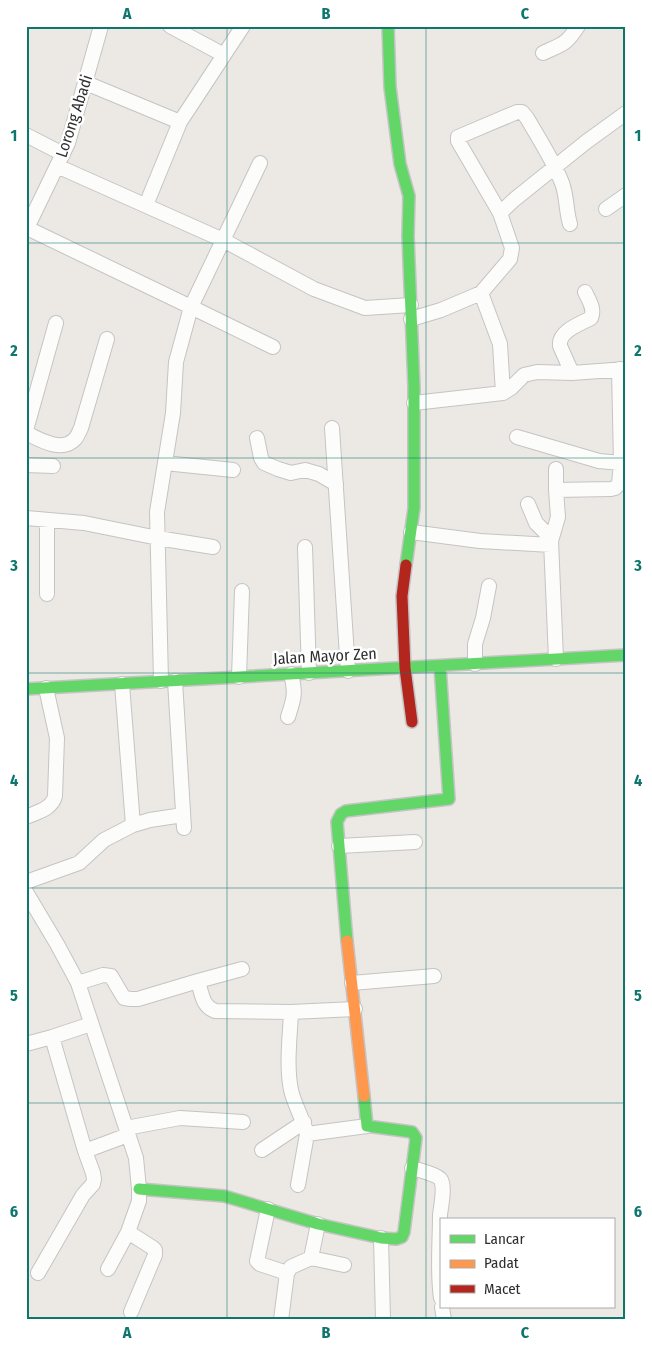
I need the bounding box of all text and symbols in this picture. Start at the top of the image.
text: A [122,4,132,23]
text: B [322,4,331,23]
text: C [521,4,530,23]
street label: Lorong Abadi [52,72,96,160]
text: 1 [11,126,17,145]
text: 1 [635,126,641,145]
text: 2 [9,341,18,360]
text: 2 [633,341,642,360]
text: 3 [9,556,18,575]
text: 3 [633,556,642,575]
street label: Jalan Mayor Zen [273,644,377,668]
text: 4 [10,771,18,790]
text: 4 [634,771,642,790]
text: 5 [10,986,18,1005]
text: 5 [634,986,642,1005]
text: 6 [10,1202,18,1221]
text: 6 [634,1202,642,1221]
legend [440,1218,614,1308]
text: Lancar [484,1230,525,1248]
text: Padat [484,1254,519,1272]
text: Macet [484,1280,521,1298]
text: A [122,1323,132,1342]
text: B [322,1323,331,1342]
text: C [521,1323,530,1342]

